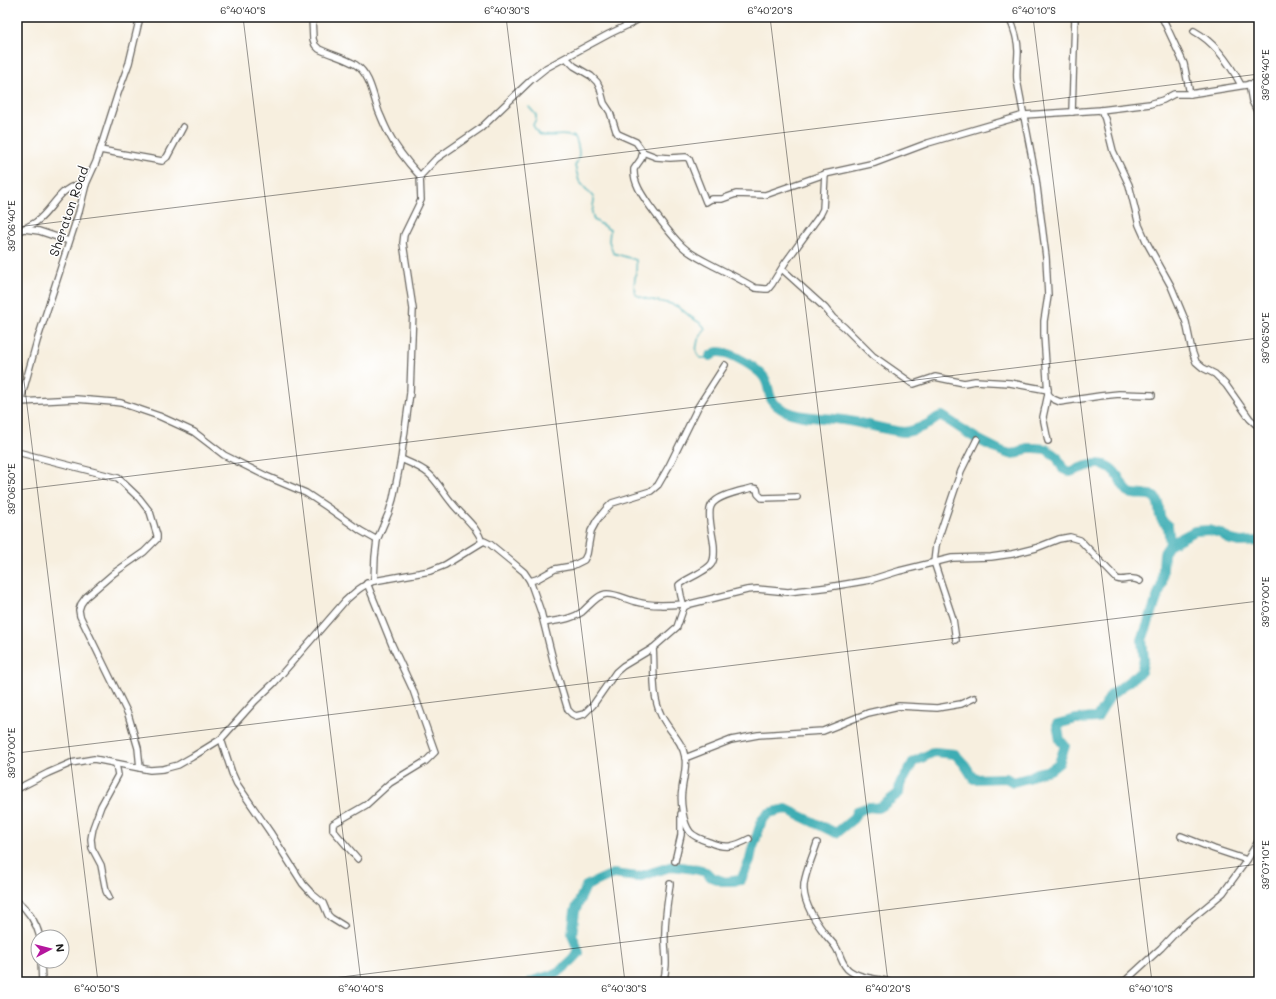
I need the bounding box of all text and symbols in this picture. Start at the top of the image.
text: 6°40'40"S [220,3,266,17]
text: 6°40'30"S [484,3,530,17]
text: 6°40'20"S [747,3,793,17]
text: 6°40'10"S [1012,3,1056,17]
text: 39°06'40"E [1258,49,1272,101]
street label: Sheraton Road [45,164,91,258]
text: 39°06'40"E [4,200,18,252]
text: 39°06'50"E [1258,312,1272,364]
text: 39°06'50"E [4,463,18,515]
text: 39°07'00"E [1258,576,1272,628]
text: 39°07'00"E [4,727,18,779]
text: 39°07'10"E [1258,840,1272,890]
north arrow [30,929,70,969]
text: N [52,943,68,953]
text: 6°40'50"S [74,981,120,995]
text: 6°40'40"S [338,981,384,995]
text: 6°40'30"S [601,981,647,995]
text: 6°40'20"S [865,981,911,995]
text: 6°40'10"S [1129,981,1173,995]

